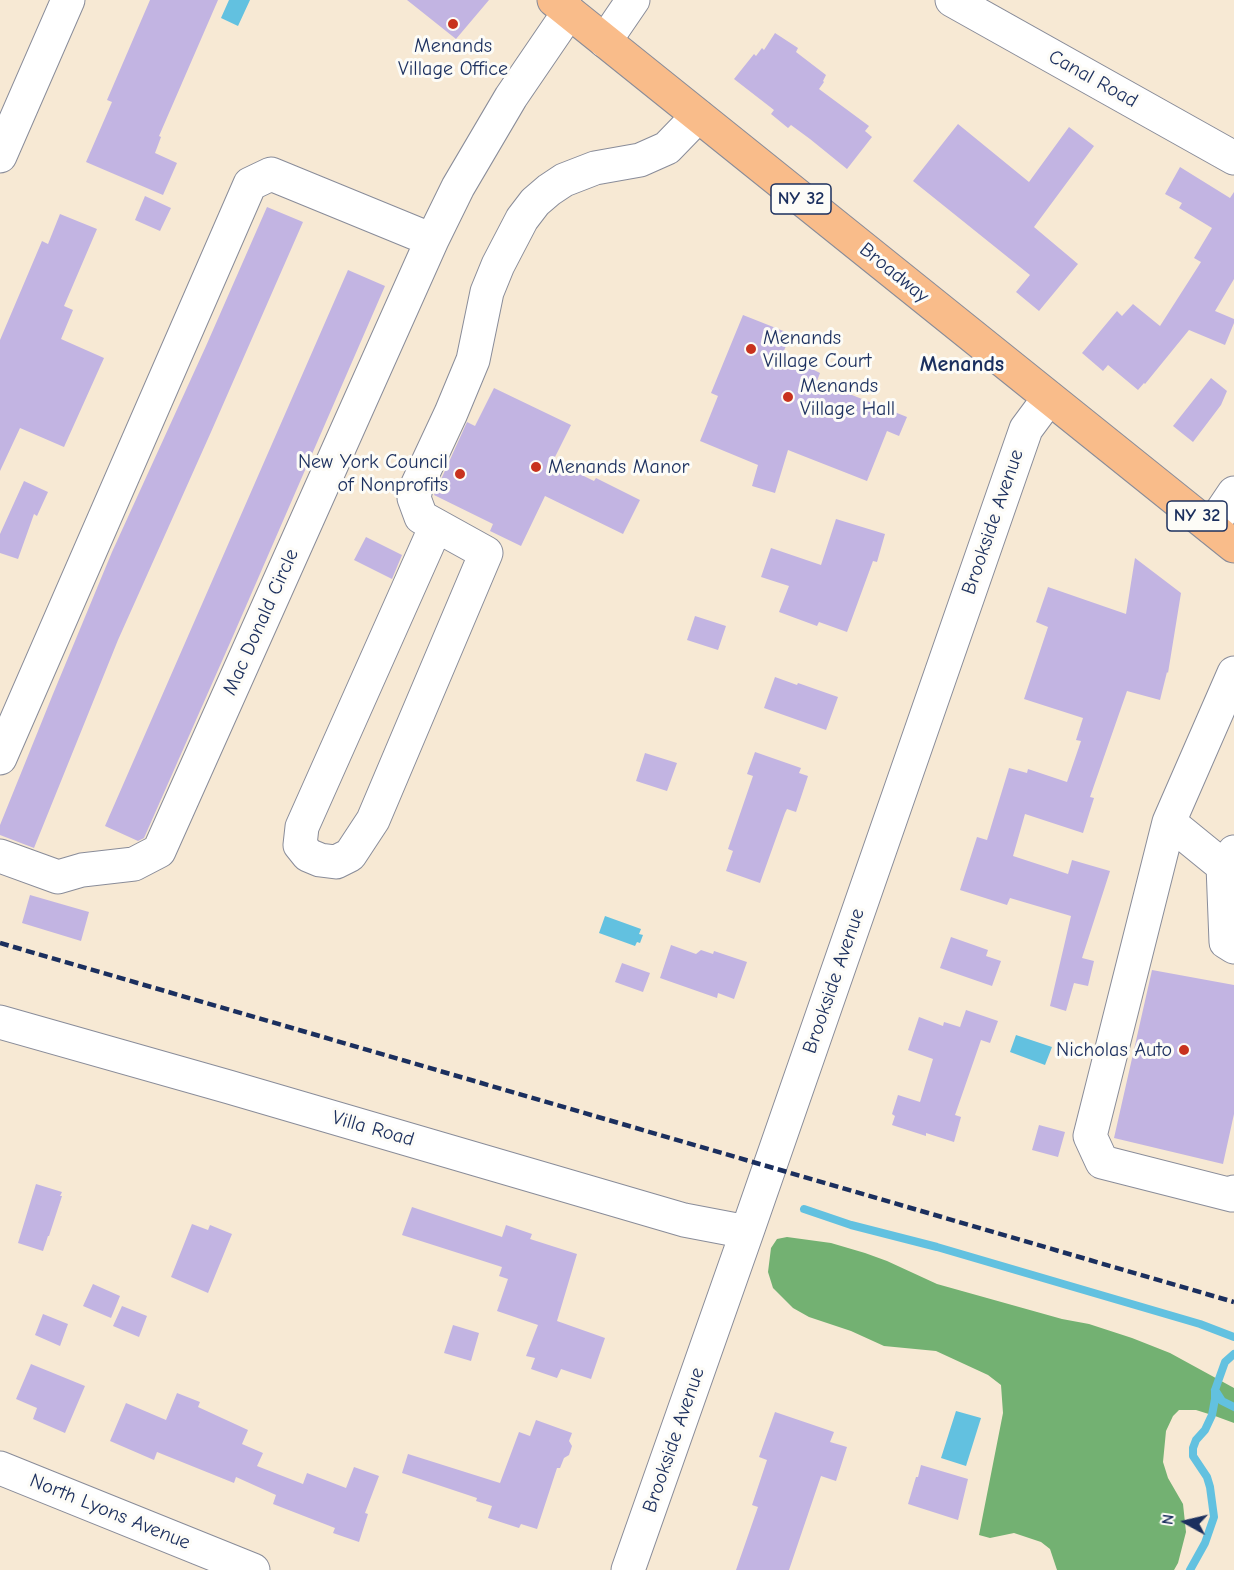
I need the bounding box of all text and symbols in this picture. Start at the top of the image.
marker: Menands Village Office [446,17,460,31]
place label: Menands Village Office [398,34,508,81]
street label: Canal Road [1044,45,1142,113]
road number: NY 32 [771,184,831,214]
street label: Broadway [854,238,934,308]
place label: Menands Village Court [763,326,871,373]
marker: Menands Village Court [744,342,758,356]
district label: Menands [920,352,1004,378]
place label: Menands Village Hall [800,374,895,421]
marker: Menands Village Hall [781,390,795,404]
street label: Brookside Avenue [957,446,1029,598]
place label: New York Council of Nonprofits [298,450,448,497]
place label: Menands Manor [548,455,689,479]
marker: Menands Manor [529,460,543,474]
marker: New York Council of Nonprofits [453,467,467,481]
road number: NY 32 [1167,501,1227,531]
street label: Mac Donald Circle [218,545,304,699]
street label: Brookside Avenue [798,905,870,1057]
place label: Nicholas Auto [1056,1038,1172,1062]
marker: Nicholas Auto [1177,1043,1191,1057]
street label: Villa Road [329,1106,417,1152]
street label: Brookside Avenue [638,1364,710,1516]
street label: North Lyons Avenue [26,1469,194,1555]
north arrow [1156,1492,1216,1552]
text: N [1159,1513,1178,1526]

